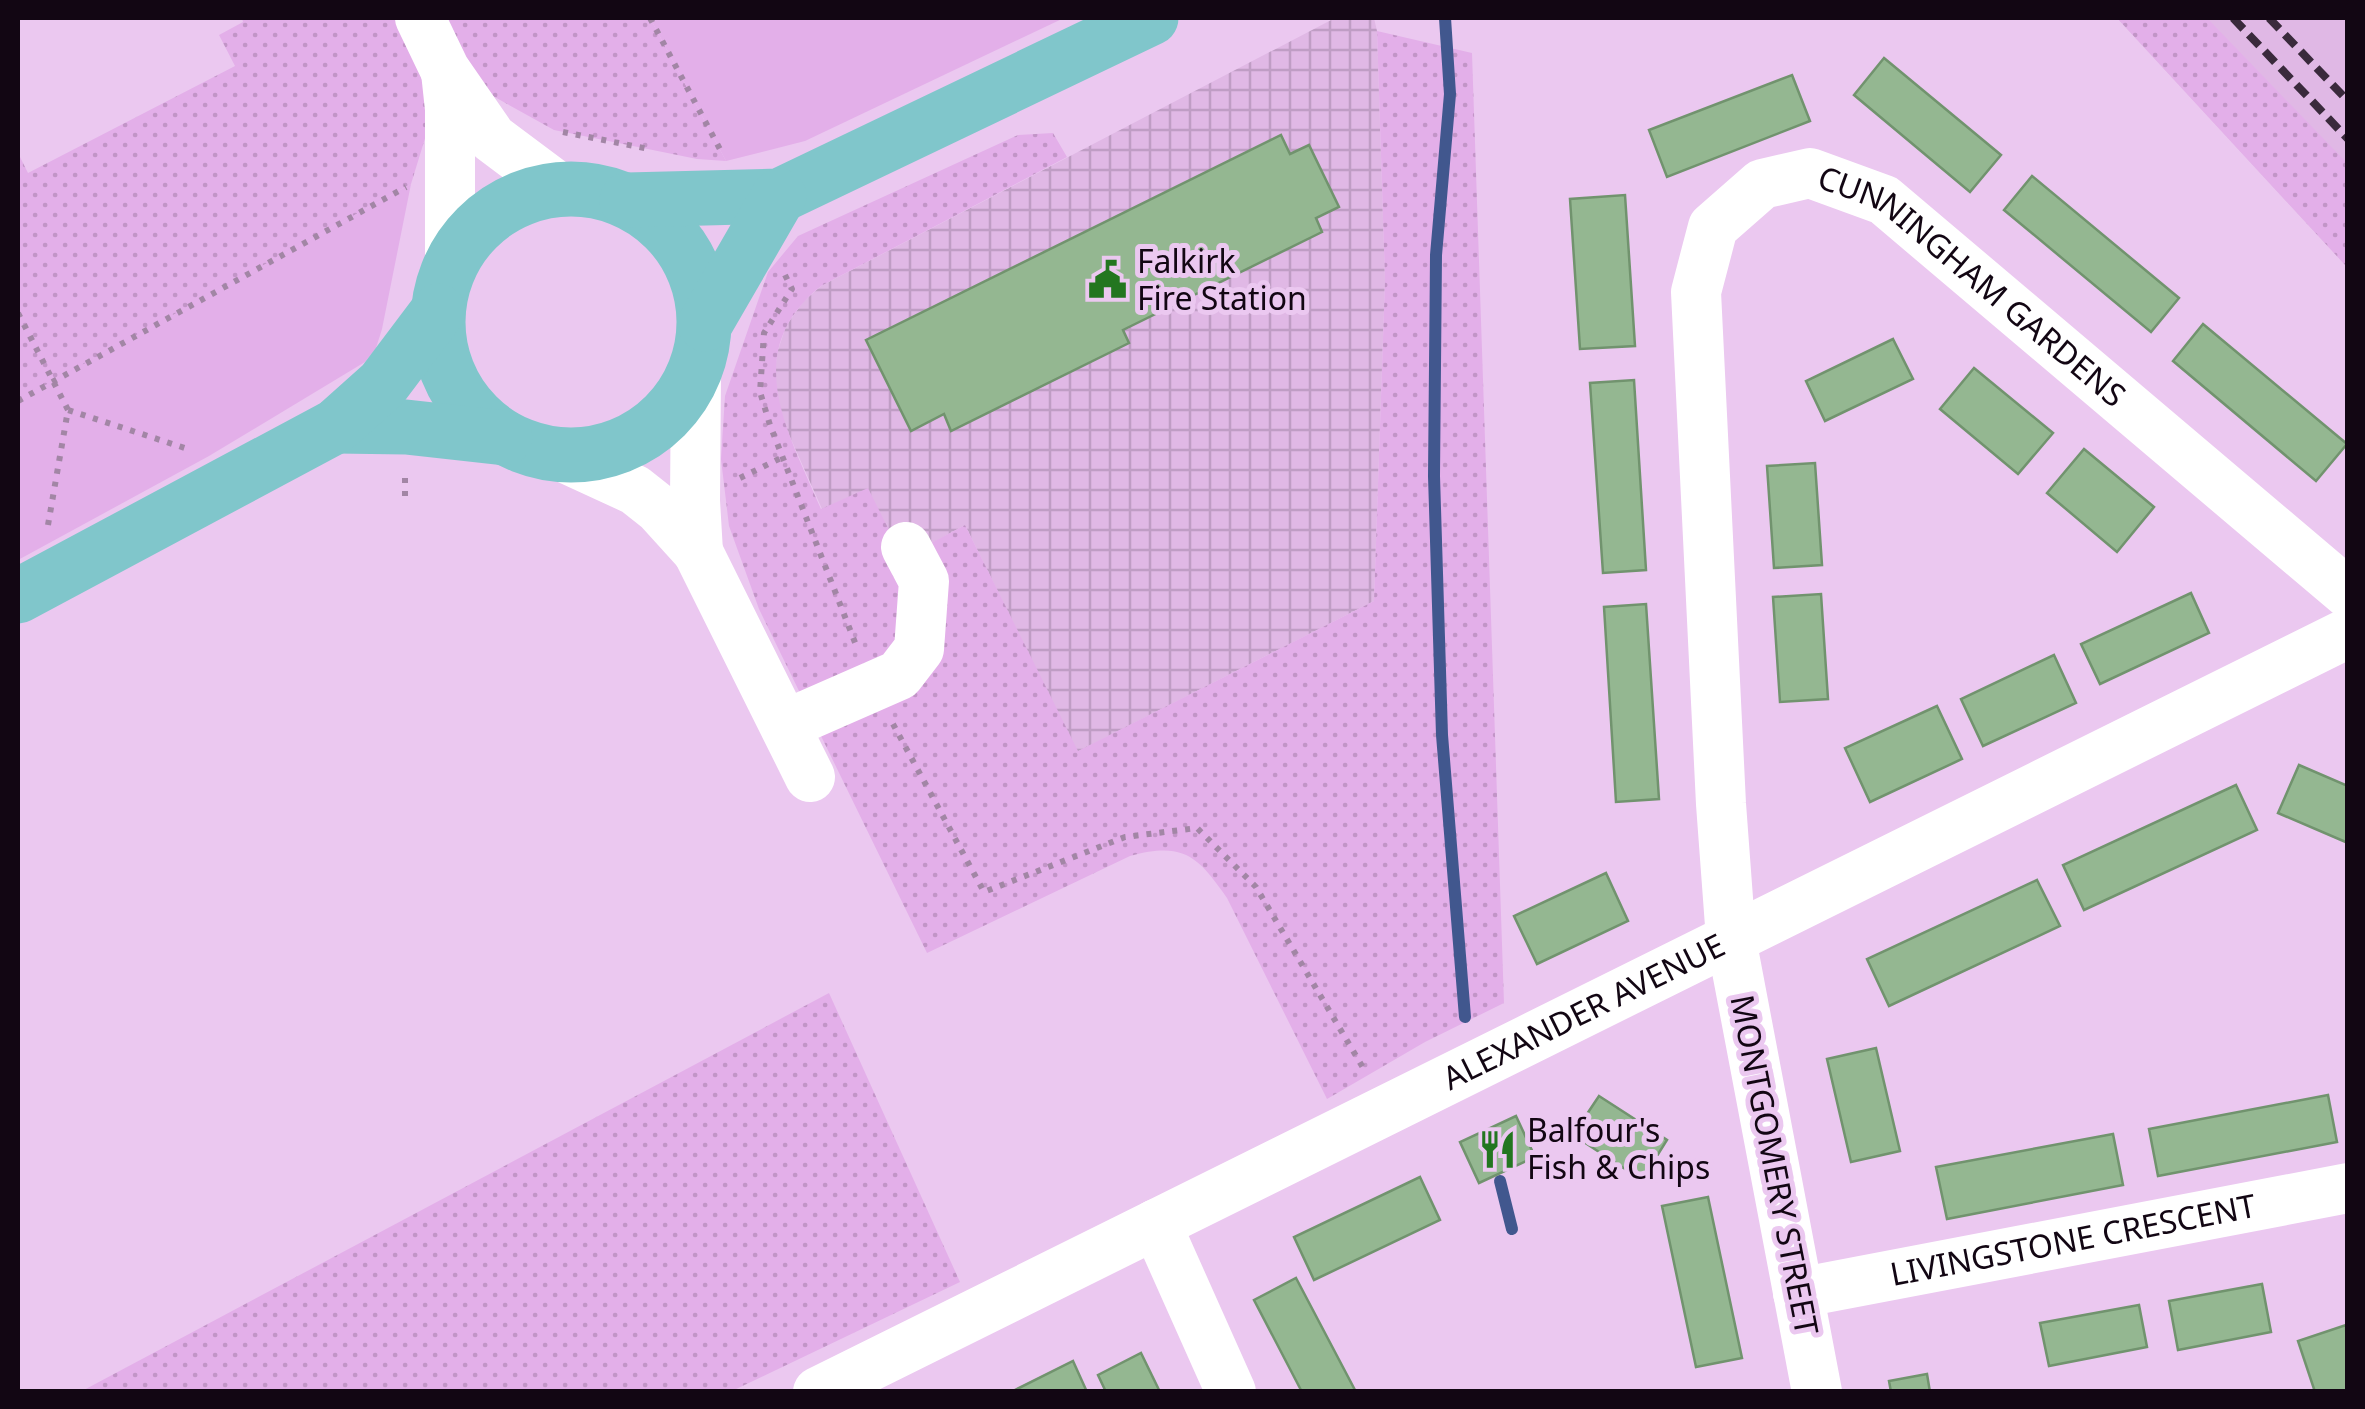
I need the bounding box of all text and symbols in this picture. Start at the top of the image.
street label: CUNNINGHAM GARDENS [1812,155,2135,416]
place label: Falkirk Fire Station [1137,239,1307,319]
public building icon: Falkirk Fire Station [1086,259,1128,301]
street label: ALEXANDER AVENUE [1435,923,1732,1099]
street label: MONTGOMERY STREET [1721,991,1830,1339]
place label: Balfour's Fish & Chips [1527,1108,1710,1188]
restaurant icon: Balfour's Fish & Chips [1476,1128,1518,1170]
street label: LIVINGSTONE CRESCENT [1886,1183,2259,1295]

